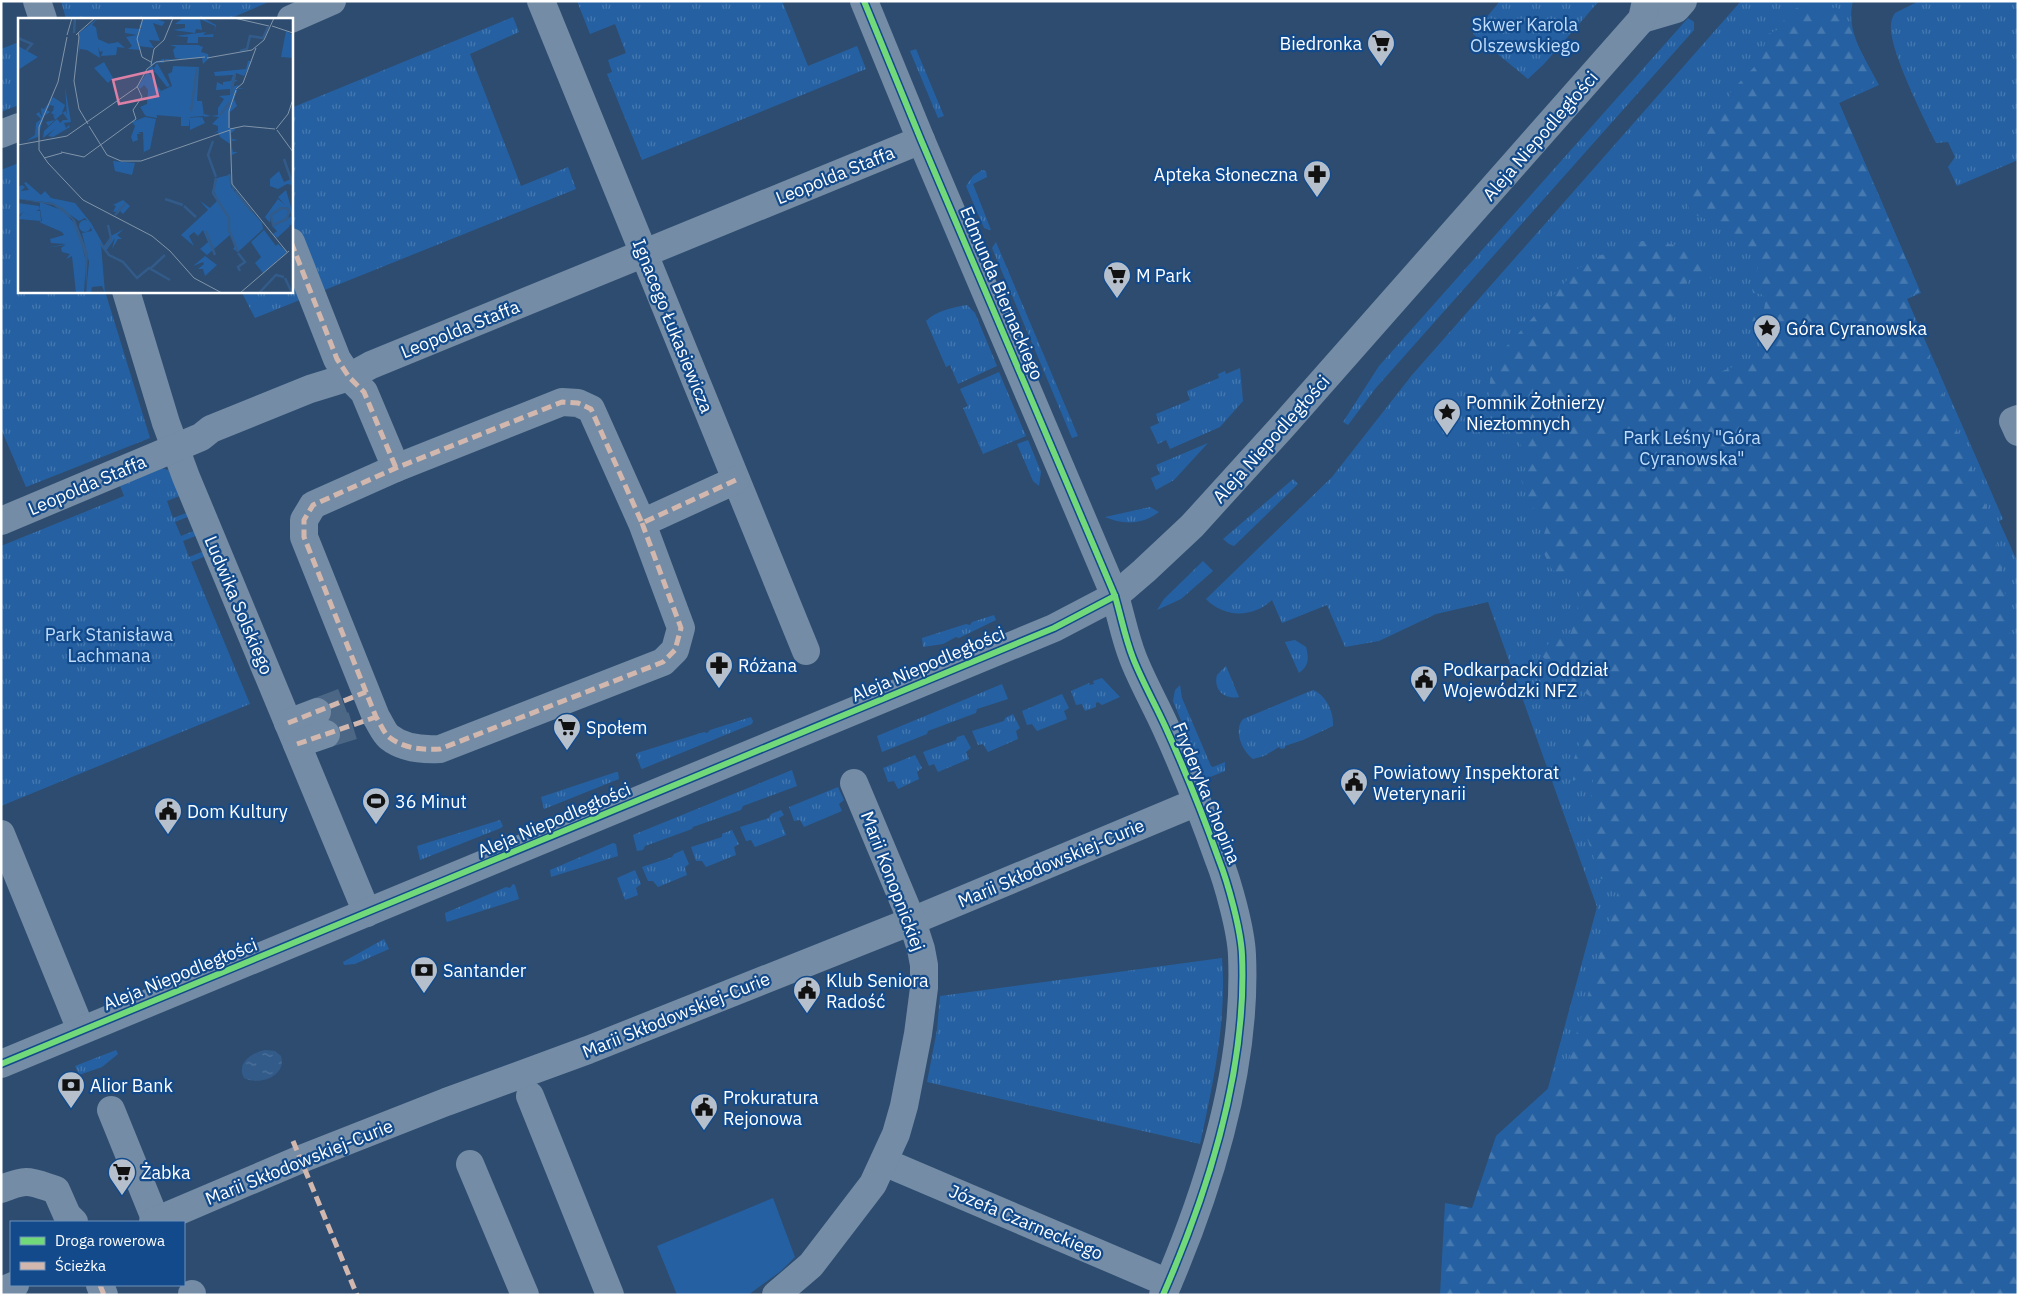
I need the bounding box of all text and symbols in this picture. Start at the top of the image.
park label: Skwer Karola Olszewskiego [1470,13,1580,57]
inset map [18,18,292,292]
supermarket icon: Biedronka [1366,28,1396,67]
place label: Biedronka [1280,32,1362,55]
street label: Aleja Niepodległości [1477,66,1603,206]
street label: Leopolda Staffa [772,141,898,209]
pharmacy icon: Apteka Słoneczna [1302,159,1332,198]
place label: Apteka Słoneczna [1154,163,1298,186]
street label: Edmunda Biernackiego [955,203,1049,383]
street label: Ignacego Łukasiewicza [628,236,719,417]
supermarket icon: M Park [1102,260,1132,299]
place label: M Park [1136,264,1192,287]
street label: Leopolda Staffa [397,295,523,363]
place icon: Góra Cyranowska [1752,313,1782,352]
place label: Góra Cyranowska [1786,317,1927,340]
street label: Aleja Niepodległości [1207,370,1335,508]
place label: Pomnik Żołnierzy Niezłomnych [1466,391,1605,435]
place icon: Pomnik Żołnierzy Niezłomnych [1432,397,1462,436]
park label: Park Leśny "Góra Cyranowska" [1623,426,1761,470]
street label: Leopolda Staffa [24,450,150,520]
street label: Ludwika Solskiego [199,532,279,678]
street label: Aleja Niepodległości [848,621,1008,707]
park label: Park Stanisława Lachmana [45,623,174,667]
pharmacy icon: Różana [704,650,734,689]
place label: Różana [738,654,797,677]
place label: Podkarpacki Oddział Wojewódzki NFZ [1443,658,1608,702]
public building icon: Podkarpacki Oddział Wojewódzki NFZ [1409,664,1439,703]
supermarket icon: Społem [552,712,582,751]
place label: Społem [586,716,648,739]
street label: Fryderyka Chopina [1168,719,1246,868]
place label: Powiatowy Inspektorat Weterynarii [1373,761,1559,805]
public building icon: Powiatowy Inspektorat Weterynarii [1339,767,1369,806]
street label: Aleja Niepodległości [474,777,634,863]
sports icon: 36 Minut [361,786,391,825]
place label: 36 Minut [395,790,467,813]
public building icon: Dom Kultury [153,796,183,835]
place label: Dom Kultury [187,800,288,823]
street label: Marii Konopnickiej [856,808,930,954]
street label: Marii Skłodowskiej-Curie [954,813,1148,913]
street label: Aleja Niepodległości [99,933,261,1015]
bank icon: Santander [409,955,439,994]
place label: Santander [443,959,527,982]
street label: Marii Skłodowskiej-Curie [579,967,773,1063]
place label: Klub Seniora Radość [826,969,929,1013]
public building icon: Klub Seniora Radość [792,975,822,1014]
bank icon: Alior Bank [56,1070,86,1109]
place label: Alior Bank [90,1074,173,1097]
place label: Prokuratura Rejonowa [723,1086,819,1130]
public building icon: Prokuratura Rejonowa [689,1092,719,1131]
street label: Marii Skłodowskiej-Curie [202,1114,396,1210]
supermarket icon: Żabka [107,1157,137,1196]
place label: Żabka [141,1161,191,1184]
street label: Józefa Czarneckiego [945,1179,1107,1265]
legend [10,1221,185,1286]
text: Droga rowerowa [55,1231,165,1250]
text: Ścieżka [55,1256,106,1275]

